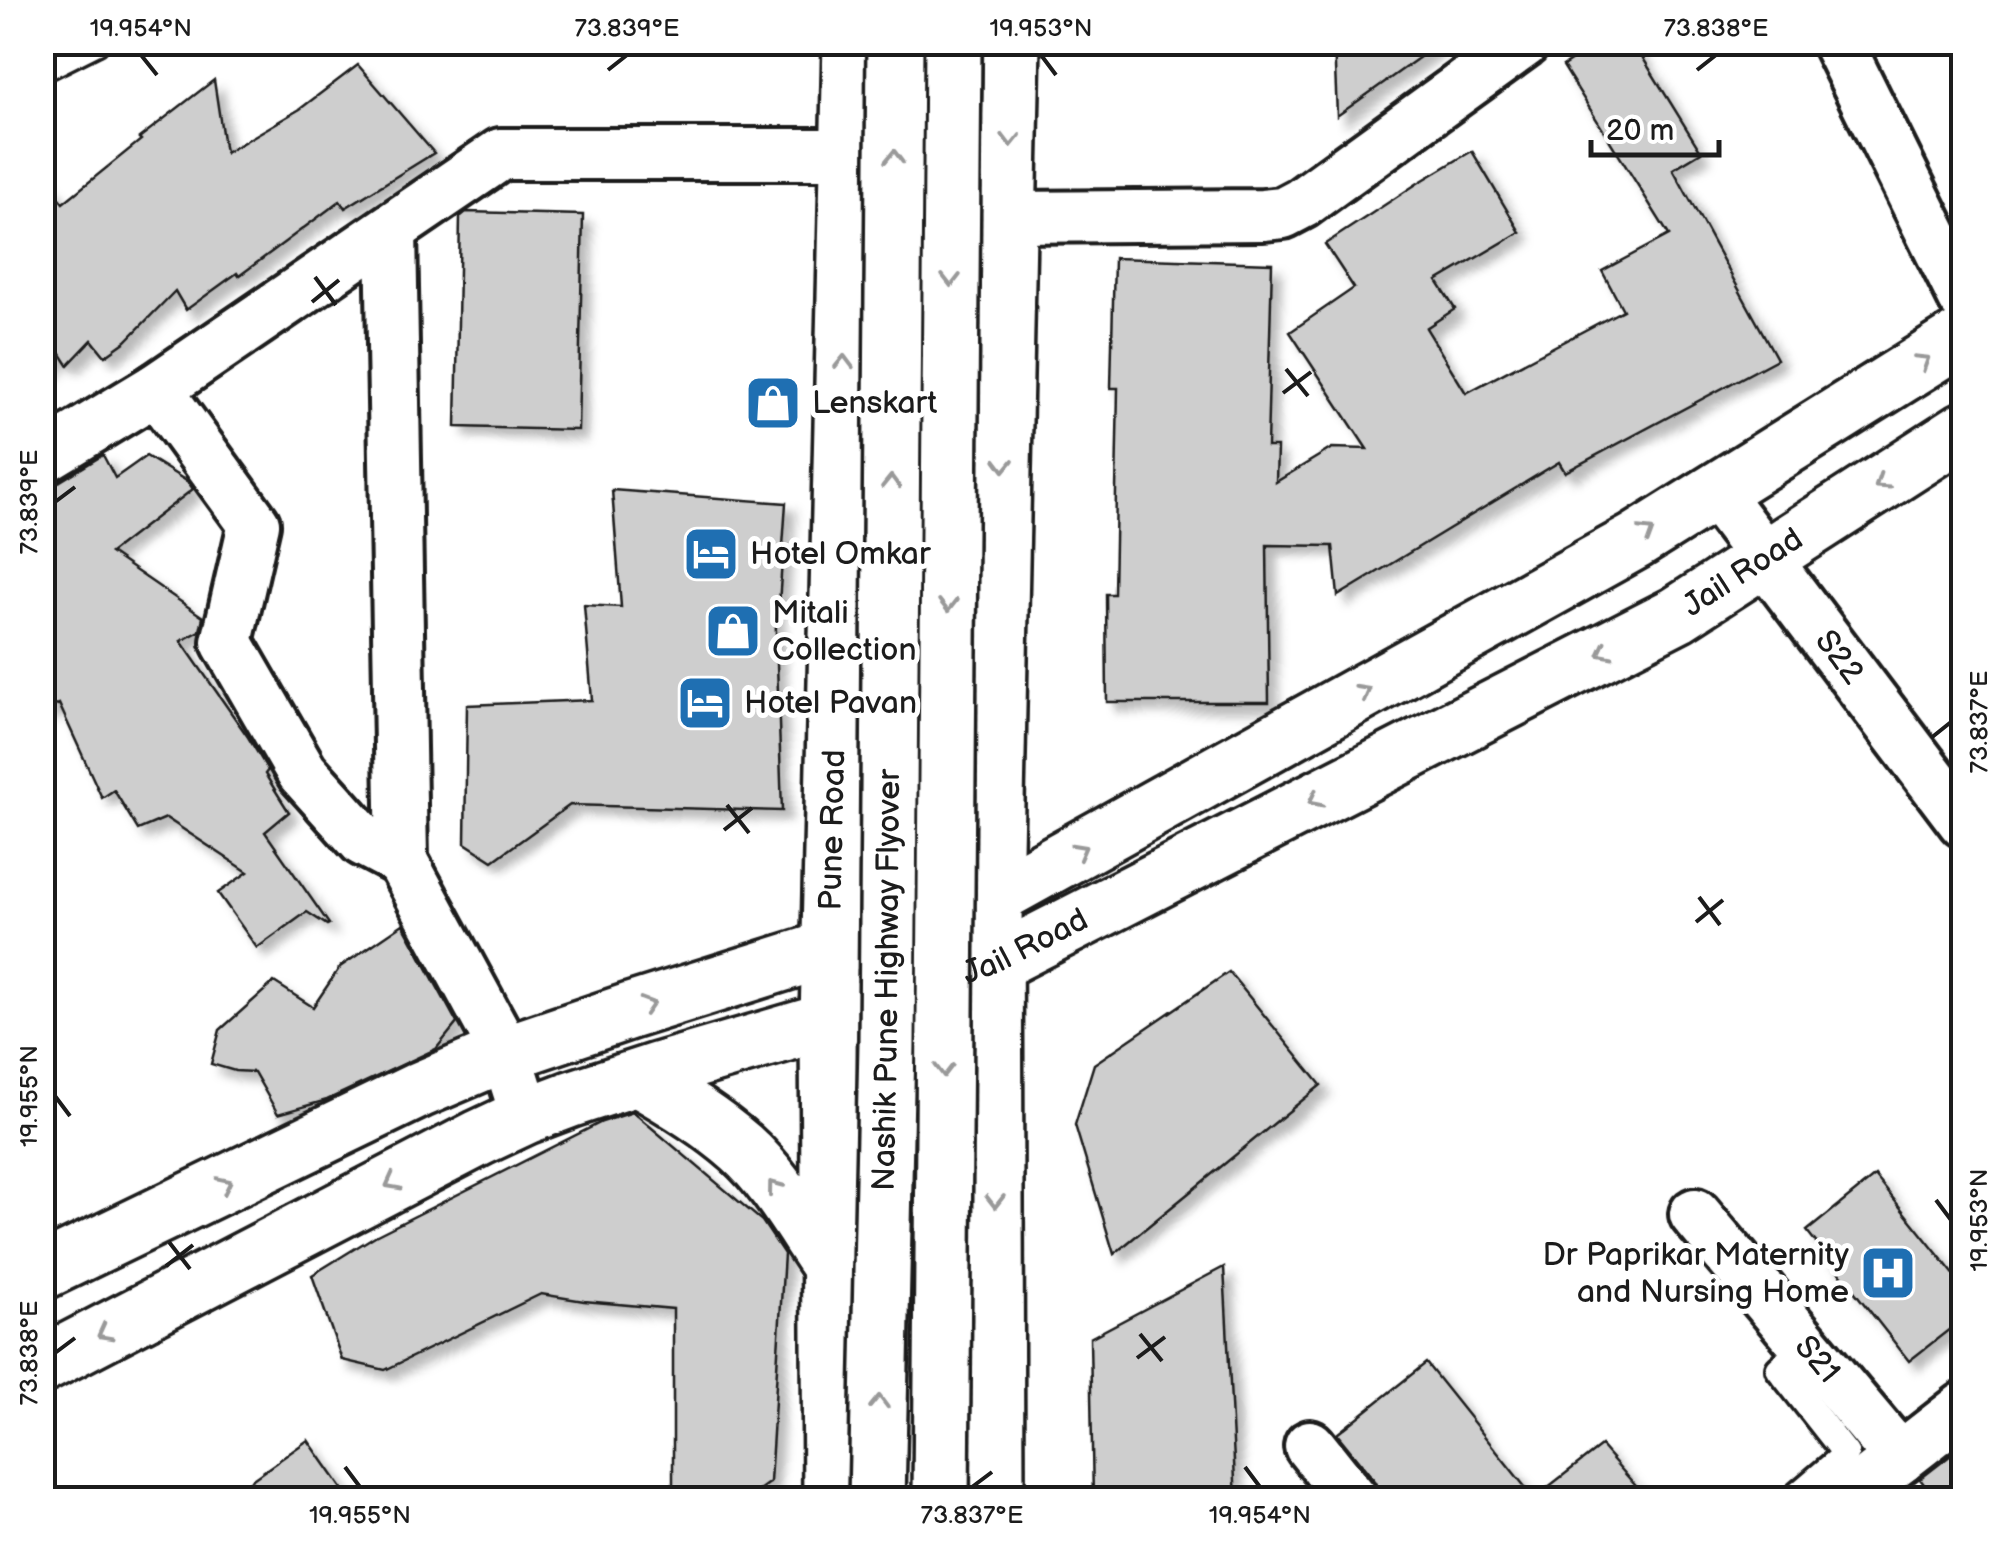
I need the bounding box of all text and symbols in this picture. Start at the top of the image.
text: 19.954°N [90,13,192,44]
text: 73.839°E [575,13,679,44]
text: 19.953°N [990,13,1092,44]
text: 73.838°E [1663,13,1769,44]
scale bar [1591,95,1718,157]
text: 20 m [1606,113,1674,149]
one-way arrow [1000,132,1022,148]
one-way arrow [883,149,904,165]
one-way arrow [940,272,961,288]
one-way arrow [834,353,855,369]
one-way arrow [1912,354,1930,373]
shop icon: Lenskart [743,373,803,433]
place label: Lenskart [812,384,937,423]
text: 73.839°E [14,450,45,554]
one-way arrow [994,457,1015,473]
one-way arrow [1874,470,1892,489]
one-way arrow [880,474,901,490]
street label: Jail Road [1676,519,1810,625]
hotel icon: Hotel Omkar [681,524,741,584]
one-way arrow [1636,527,1654,546]
place label: Hotel Omkar [750,535,931,574]
place label: Mitali Collection [772,594,917,670]
one-way arrow [937,598,959,613]
shop icon: Mitali Collection [703,601,763,661]
street label: S22 [1807,622,1872,692]
one-way arrow [1597,640,1615,659]
text: 73.837°E [1964,671,1995,773]
hotel icon: Hotel Pavan [675,673,735,733]
place label: Hotel Pavan [744,684,917,723]
one-way arrow [1353,684,1371,704]
street label: Pune Road [811,749,854,911]
street label: Nashik Pune Highway Flyover [864,769,909,1191]
one-way arrow [1307,788,1325,807]
one-way arrow [1069,842,1087,862]
street label: Jail Road [957,900,1094,993]
one-way arrow [639,996,656,1017]
text: 19.955°N [14,1045,45,1147]
one-way arrow [933,1062,955,1078]
text: 19.953°N [1964,1169,1995,1271]
one-way arrow [385,1171,403,1190]
one-way arrow [214,1177,232,1196]
one-way arrow [768,1180,785,1198]
one-way arrow [984,1194,1006,1210]
place label: Dr Paprikar Maternity and Nursing Home [1543,1236,1850,1312]
hospital icon: Dr Paprikar Maternity and Nursing Home [1858,1243,1918,1303]
text: 73.838°E [14,1300,45,1406]
one-way arrow [96,1321,114,1340]
street label: S21 [1786,1328,1848,1391]
one-way arrow [869,1394,890,1410]
text: 19.955°N [309,1500,411,1531]
text: 73.837°E [921,1500,1023,1531]
text: 19.954°N [1209,1500,1311,1531]

